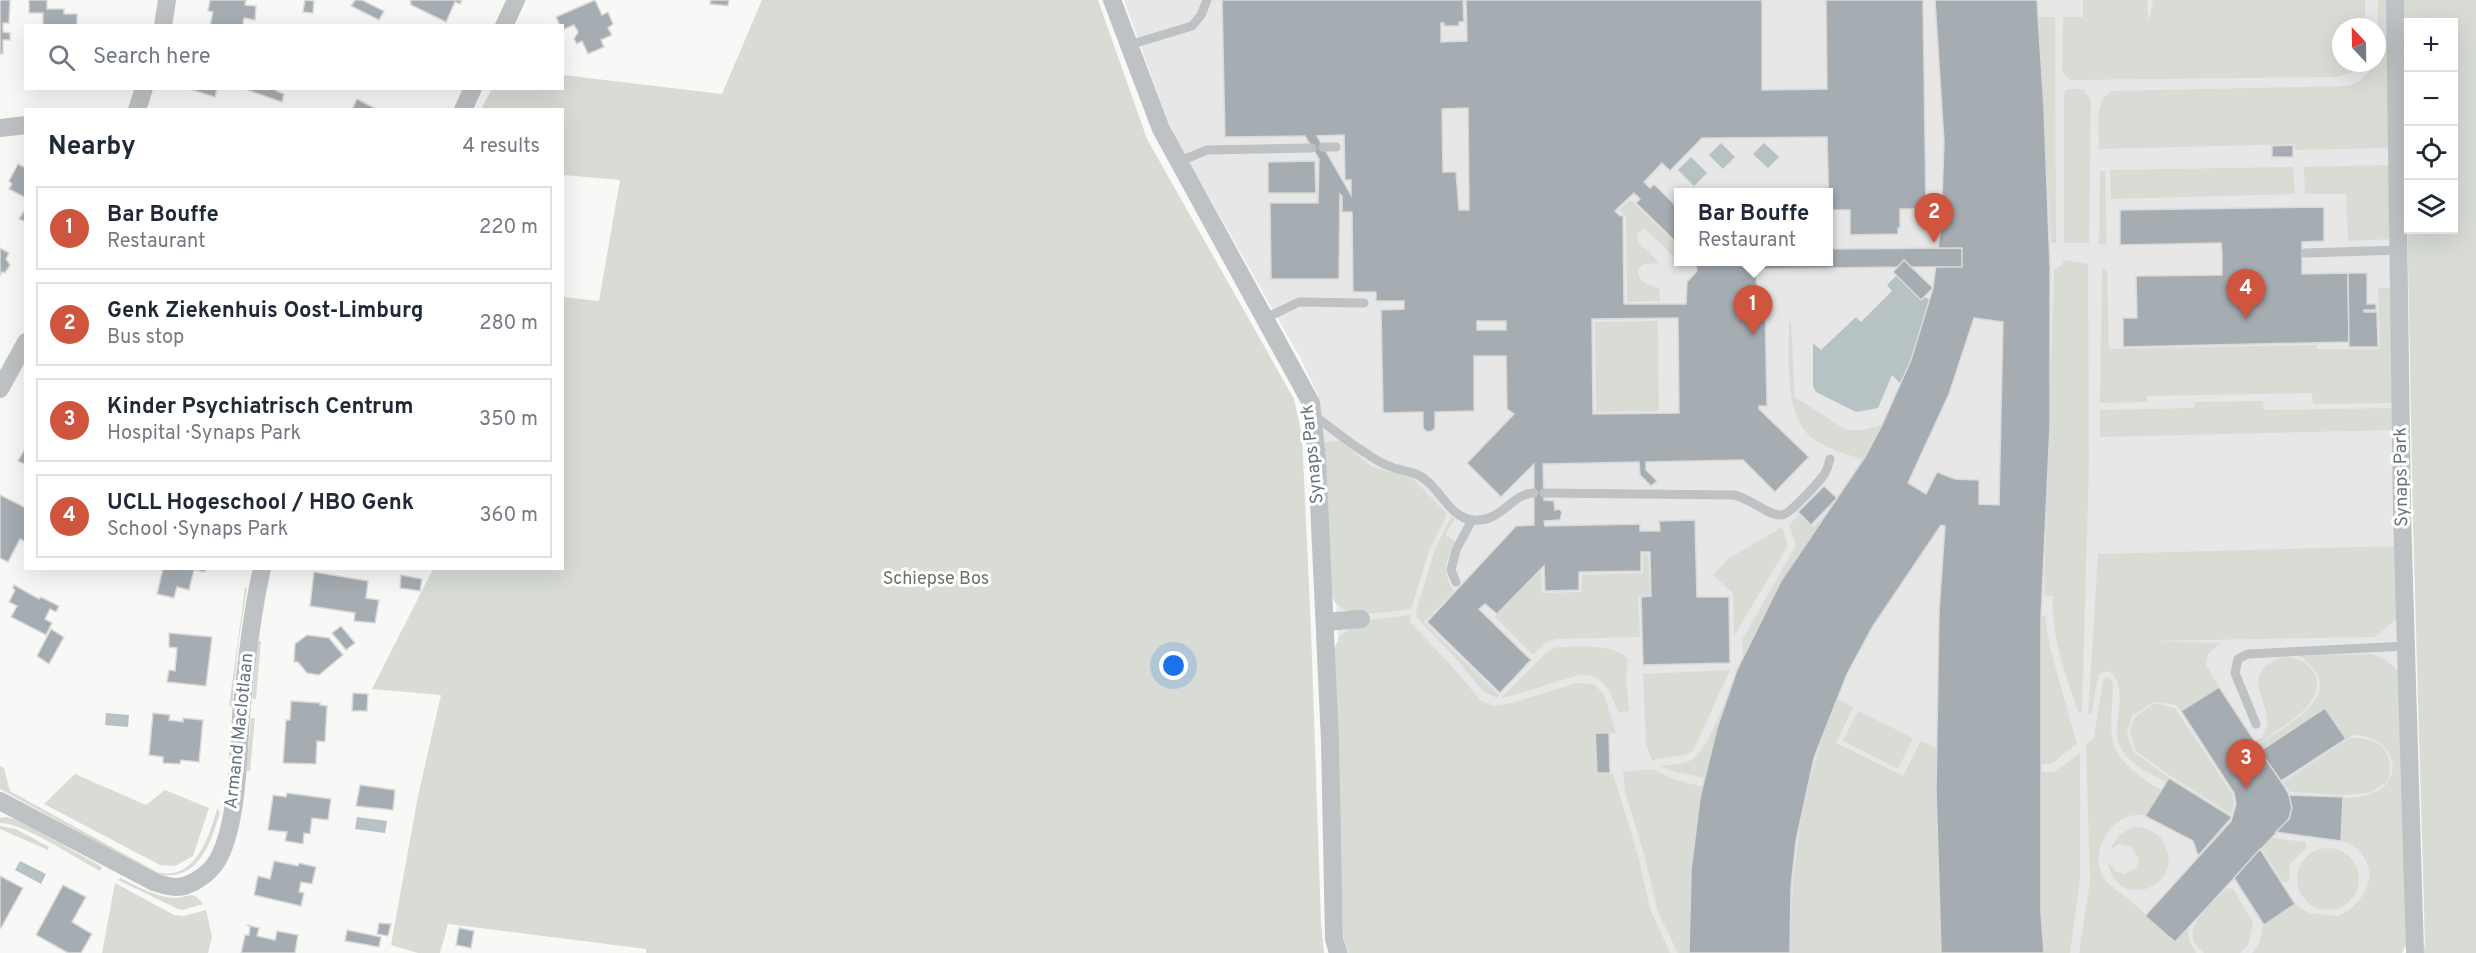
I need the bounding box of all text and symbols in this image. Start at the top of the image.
north arrow [2332,18,2386,72]
map controls [2404,18,2458,234]
button: + [2404,18,2458,72]
search box [24,24,564,90]
icon: search [45,41,78,74]
text: Search here [93,44,211,71]
button: − [2404,72,2458,126]
button: locate [2404,126,2458,180]
text: Nearby [48,131,136,164]
text: 4 results [463,134,540,160]
button: layers [2404,180,2458,234]
popup [1674,188,1833,266]
pin: 2 [1914,194,1954,243]
text: Bar Bouffe [1698,201,1809,228]
text: Bar Bouffe [107,202,219,229]
text: 1 [66,215,74,241]
text: 220 m [479,215,538,241]
text: Restaurant [1698,228,1796,254]
text: Restaurant [107,229,206,255]
pin: 4 [2226,270,2266,319]
pin: 1 [1734,286,1772,335]
text: Genk Ziekenhuis Oost-Limburg [107,298,423,325]
text: 2 [63,311,76,337]
text: 280 m [479,311,538,337]
text: Bus stop [107,325,184,351]
text: Kinder Psychiatrisch Centrum [107,394,413,421]
street label: Synaps Park [1296,403,1330,505]
text: 3 [64,407,76,433]
text: 350 m [479,407,538,433]
text: Hospital · Synaps Park [107,421,301,447]
street label: Synaps Park [2390,427,2414,527]
text: UCLL Hogeschool / HBO Genk [107,490,414,517]
text: 4 [63,503,76,529]
text: 360 m [480,503,538,529]
text: School · Synaps Park [107,517,288,543]
park label: Schiepse Bos [883,568,989,591]
your location [1159,651,1188,680]
street label: Armand Maclotlaan [220,652,260,810]
pin: 3 [2226,740,2266,789]

